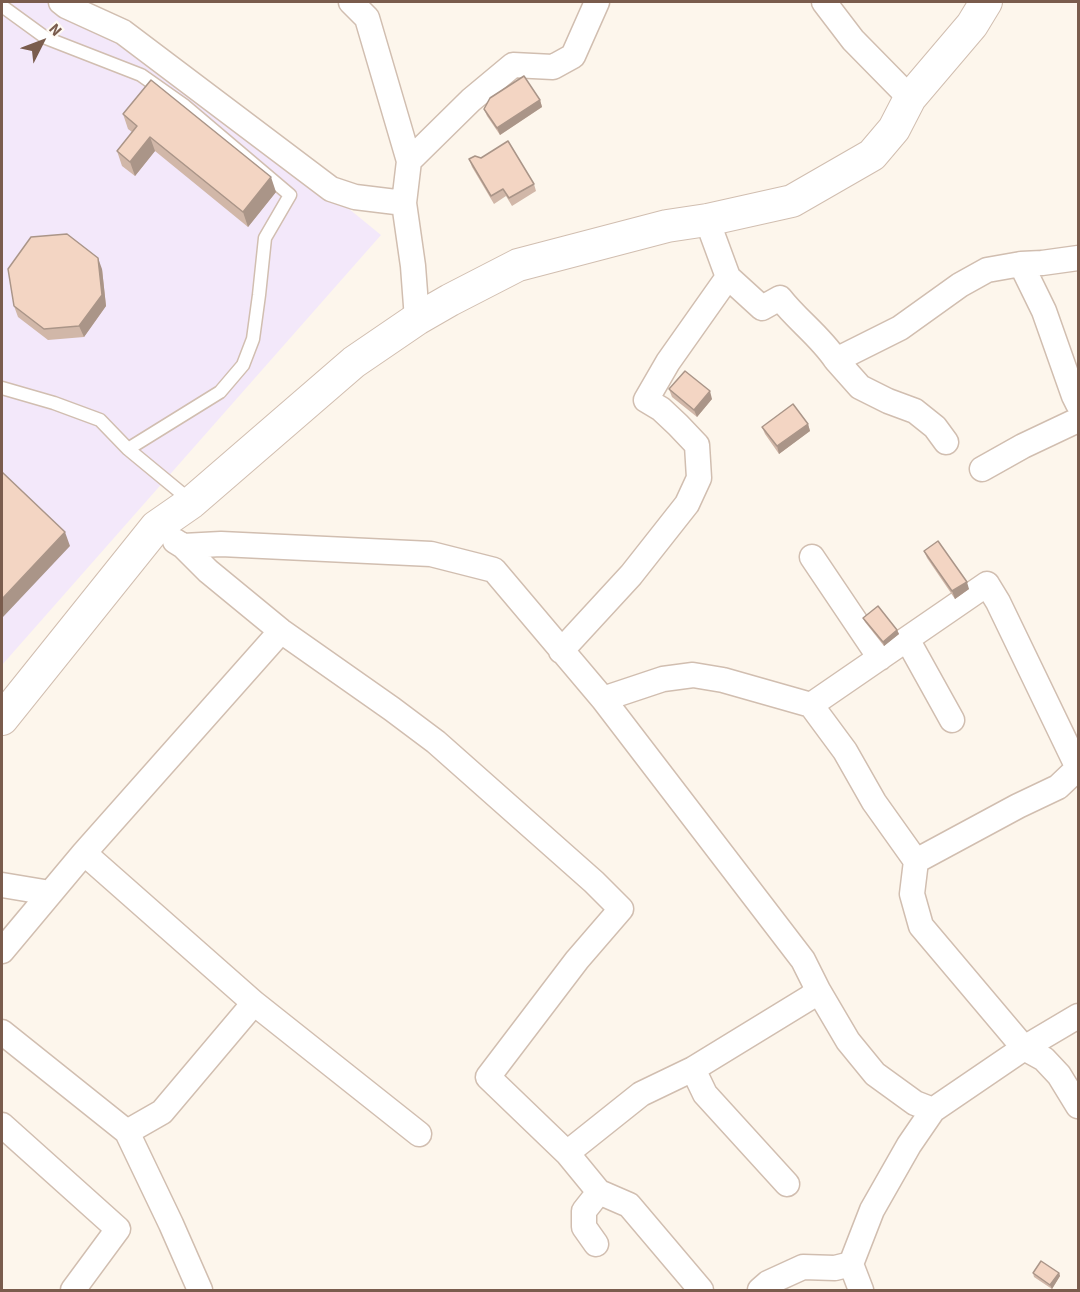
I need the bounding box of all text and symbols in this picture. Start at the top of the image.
north arrow [12,12,72,72]
text: N [44,19,67,41]

